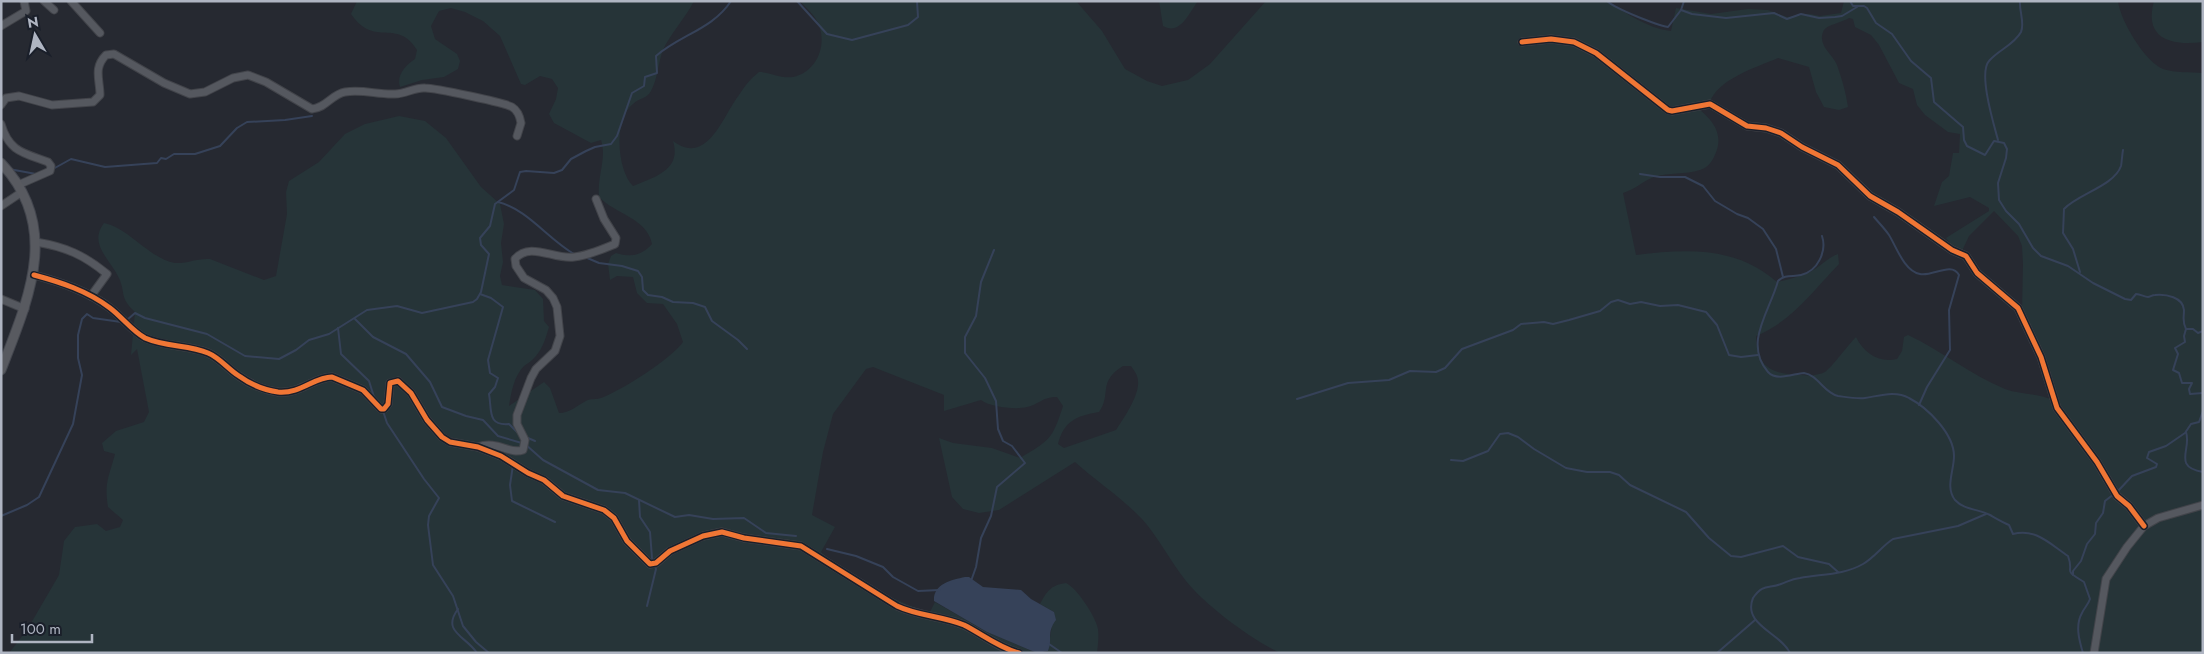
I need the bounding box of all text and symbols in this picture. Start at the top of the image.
north arrow [10,10,60,60]
text: N [26,11,40,33]
scale bar [12,612,92,644]
text: 100 m [20,618,61,640]

